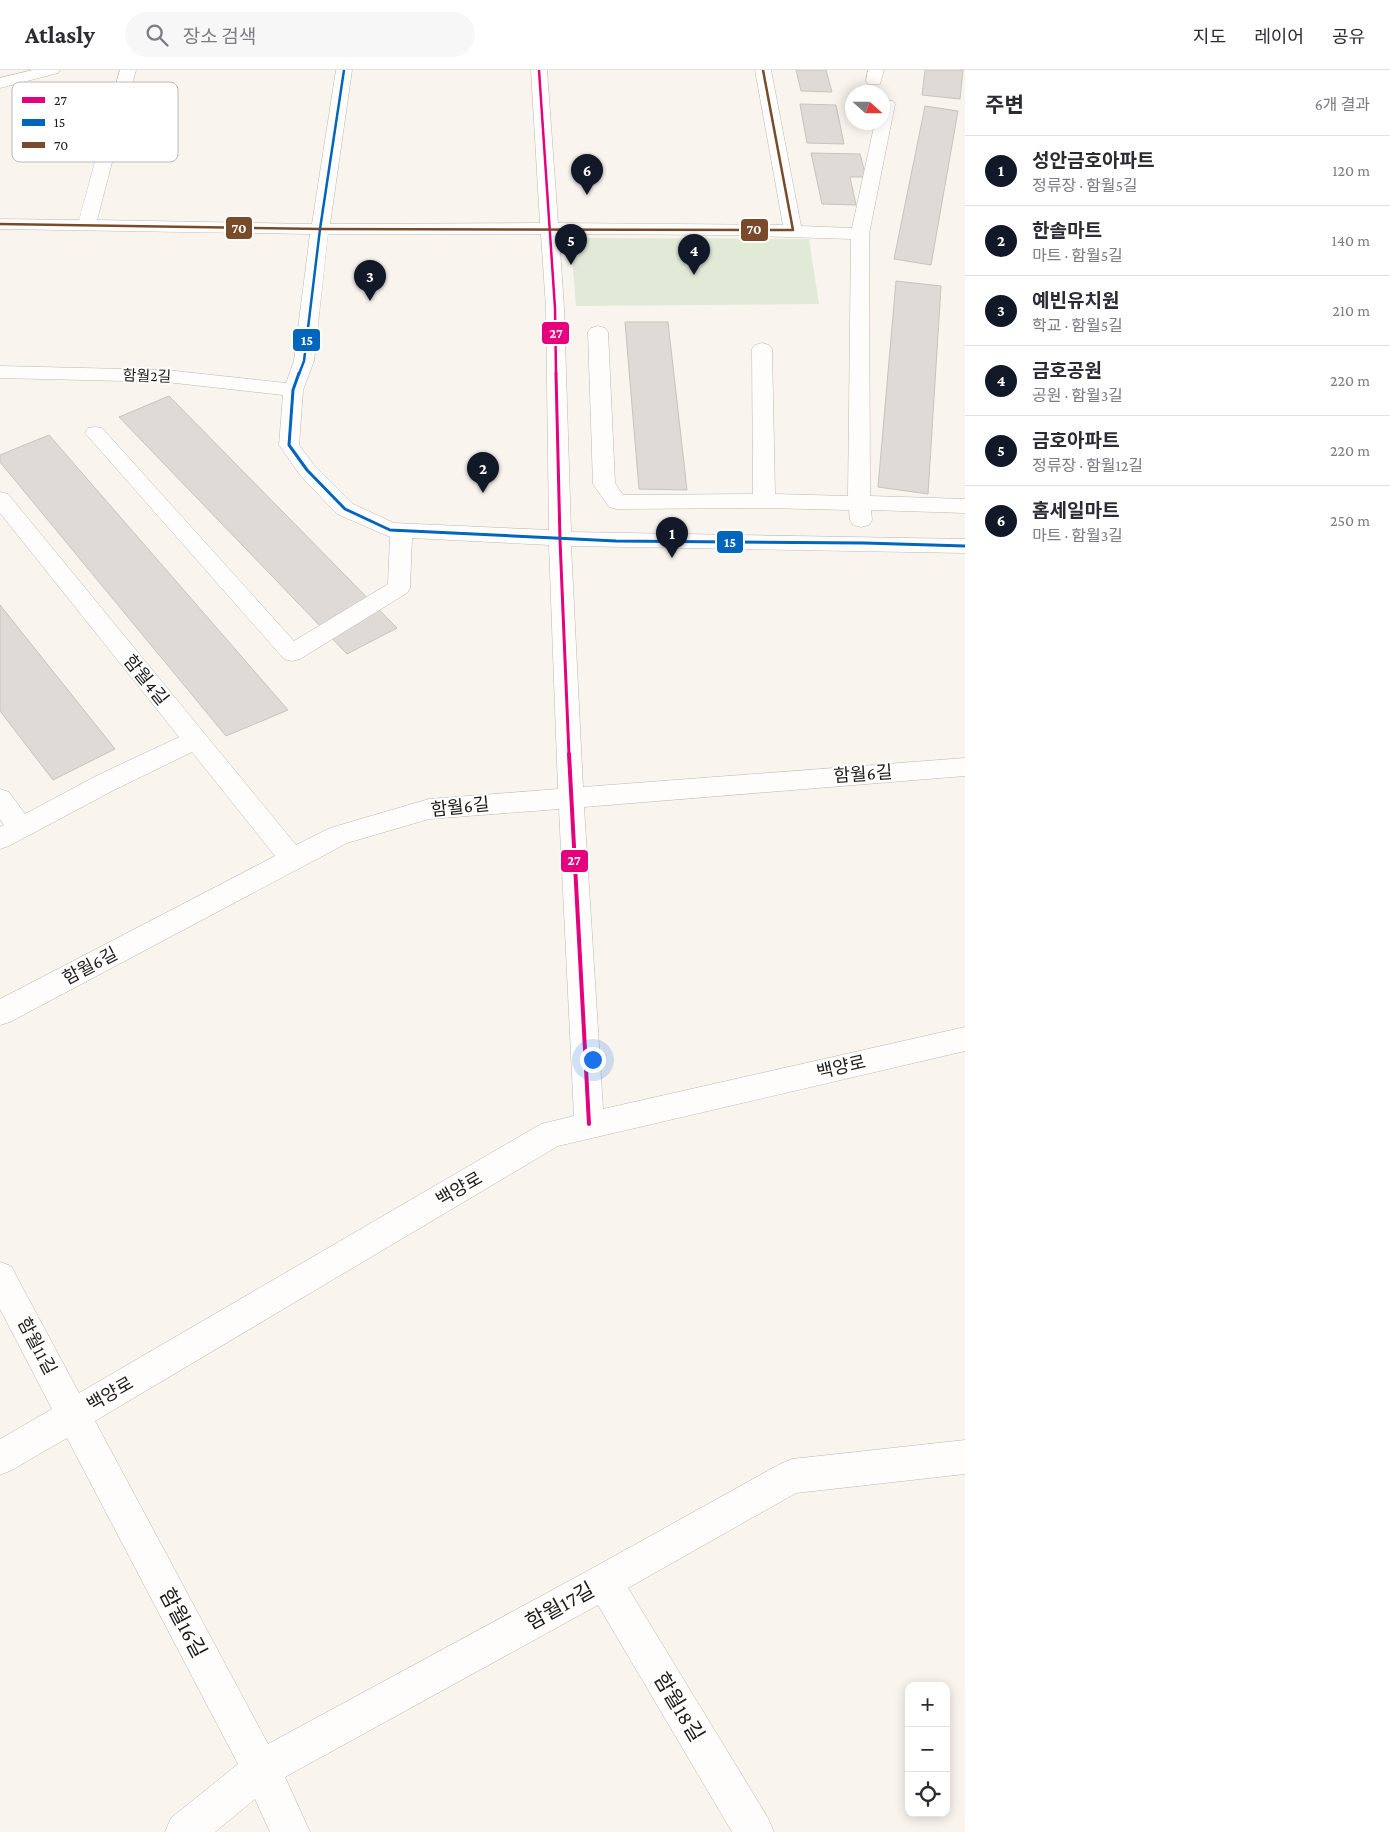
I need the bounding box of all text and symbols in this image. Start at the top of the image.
search box [125,12,475,57]
text: Atlasly [25,21,95,48]
icon: search [143,21,171,49]
text: 장소 검색 [183,26,256,47]
text: 지도 [1193,27,1226,47]
text: 레이어 [1254,27,1304,47]
text: 공유 [1332,27,1365,47]
legend [12,82,178,162]
north arrow [845,85,890,130]
text: 27 [54,92,67,108]
text: 주변 [985,93,1024,117]
text: 6개 결과 [1315,96,1370,113]
text: 15 [54,114,65,130]
text: 70 [54,137,68,153]
text: 성안금호아파트 [1032,150,1154,171]
pin: 6 [571,154,603,195]
text: 1 [998,162,1004,179]
text: 120 m [1332,162,1370,179]
text: 정류장 · 함월5길 [1032,177,1138,194]
line badge: 70 [225,216,253,240]
line badge: 70 [740,218,769,242]
text: 70 [231,220,247,236]
text: 한솔마트 [1032,220,1102,241]
text: 70 [746,221,762,237]
pin: 5 [555,224,587,265]
text: 2 [997,232,1005,249]
text: 140 m [1332,232,1370,249]
pin: 4 [678,234,710,275]
text: 마트 · 함월5길 [1032,247,1123,264]
pin: 3 [354,260,386,301]
text: 예빈유치원 [1032,290,1119,311]
text: 3 [997,302,1005,319]
text: 210 m [1332,302,1370,319]
text: 학교 · 함월5길 [1032,317,1123,334]
line badge: 27 [541,321,570,345]
text: 27 [549,325,563,341]
line badge: 15 [292,328,321,352]
text: 15 [301,332,313,348]
text: 금호공원 [1032,360,1102,381]
street label: 함월2길 [122,367,172,385]
text: 4 [997,372,1005,389]
text: 220 m [1330,372,1370,389]
text: 공원 · 함월3길 [1032,387,1123,404]
text: 금호아파트 [1032,430,1119,451]
text: 5 [997,442,1005,459]
text: 220 m [1330,442,1370,459]
pin: 2 [467,452,499,493]
text: 정류장 · 함월12길 [1032,457,1143,474]
text: 홈세일마트 [1032,500,1119,521]
text: 6 [997,512,1005,529]
text: 250 m [1330,512,1370,529]
pin: 1 [656,517,688,558]
text: 마트 · 함월3길 [1032,527,1123,544]
line badge: 15 [716,530,744,554]
text: 15 [724,534,736,550]
street label: 함월4길 [120,651,172,709]
street label: 함월6길 [833,762,893,786]
street label: 함월6길 [430,794,490,820]
line badge: 27 [560,849,589,873]
text: 27 [567,852,581,868]
street label: 함월6길 [59,943,121,989]
your location [580,1047,606,1073]
street label: 백양로 [815,1052,867,1082]
street label: 백양로 [432,1168,486,1210]
street label: 함월11길 [14,1314,60,1378]
street label: 백양로 [83,1373,137,1415]
street label: 함월17길 [522,1577,598,1635]
street label: 함월16길 [155,1584,211,1662]
street label: 함월18길 [649,1668,709,1746]
map controls [905,1682,950,1817]
button: + [905,1682,950,1727]
button: − [905,1727,950,1772]
button: locate [905,1772,950,1817]

